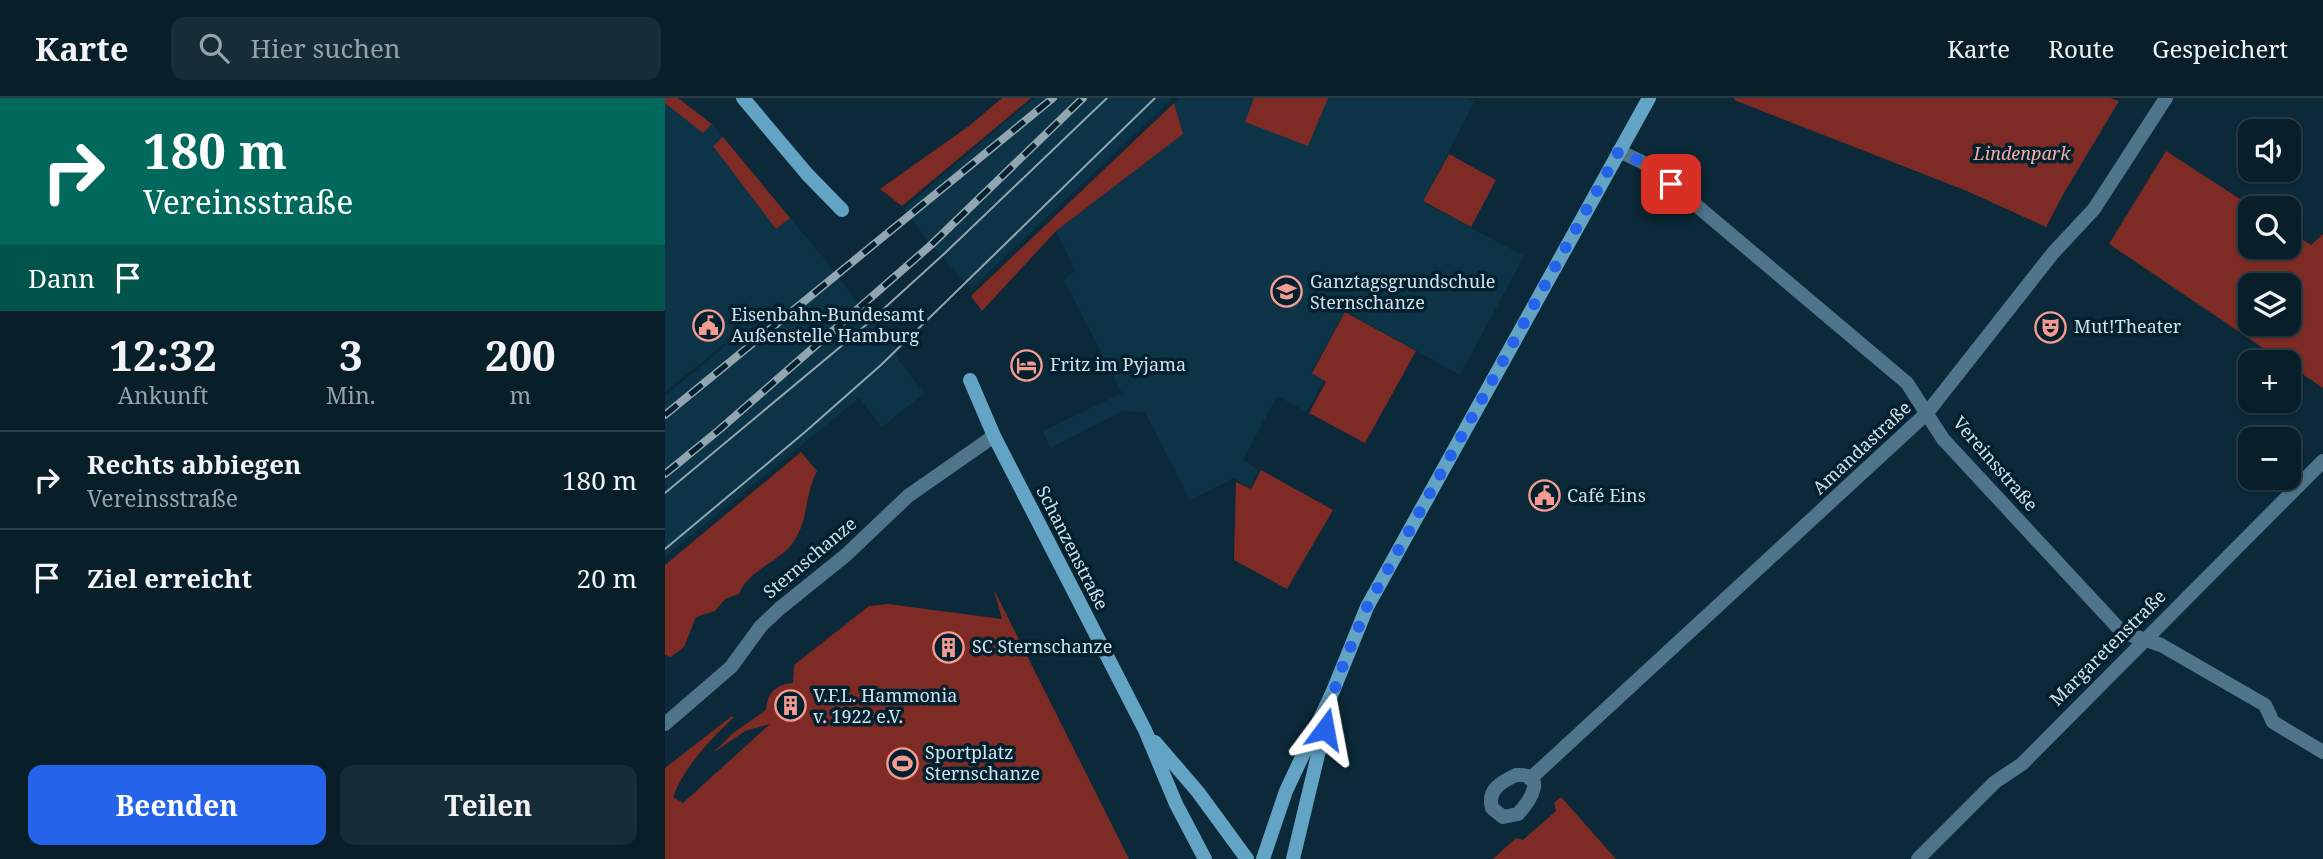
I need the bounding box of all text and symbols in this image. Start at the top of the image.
search box [171,17,661,80]
text: Karte [35,26,129,71]
icon: search [195,29,233,67]
text: Hier suchen [251,30,401,66]
text: Karte [1947,32,2010,65]
text: Route [2048,32,2114,65]
text: Gespeichert [2152,32,2288,65]
text: 180 m [143,117,287,183]
map controls [2238,119,2301,490]
button: sound [2238,119,2301,182]
icon: right [28,126,119,217]
park label: Lindenpark [1972,141,2071,165]
pin [1641,154,1701,214]
icon: arrive [1652,165,1690,203]
text: Vereinsstraße [143,180,353,223]
button: search [2238,196,2301,259]
icon: arrive [109,259,147,297]
text: Dann [28,260,95,296]
place label: Ganztagsgrundschule Sternschanze [1310,269,1495,314]
button: layers [2238,273,2301,336]
school or university icon: Ganztagsgrundschule Sternschanze [1270,275,1304,309]
place label: Eisenbahn-Bundesamt Außenstelle Hamburg [731,302,924,347]
public building icon: Eisenbahn-Bundesamt Außenstelle Hamburg [691,308,725,342]
theatre icon: Mut!Theater [2034,310,2068,344]
place label: Mut!Theater [2074,314,2182,338]
text: 12:32 [109,326,217,383]
text: 3 [339,326,363,383]
text: 200 [485,326,556,383]
hotel icon: Fritz im Pyjama [1010,348,1044,382]
button: + [2238,350,2301,413]
place label: Fritz im Pyjama [1050,352,1186,376]
text: Ankunft [118,379,208,411]
text: Min. [326,379,376,411]
text: m [509,379,531,411]
street label: Amandastraße [1807,395,1916,499]
street label: Vereinsstraße [1948,411,2044,516]
button: − [2238,427,2301,490]
text: Rechts abbiegen [87,446,301,482]
icon: right [28,461,66,499]
text: 180 m [562,462,637,498]
public building icon: Café Eins [1527,479,1561,513]
street label: Schanzenstraße [1031,481,1115,614]
text: Vereinsstraße [87,482,238,514]
place label: Café Eins [1567,483,1646,507]
street label: Sternschanze [758,511,861,603]
icon: arrive [28,559,66,597]
text: Ziel erreicht [87,560,252,596]
text: 20 m [577,560,637,596]
street label: Margaretenstraße [2044,584,2171,711]
building icon: SC Sternschanze [932,630,966,664]
place label: SC Sternschanze [972,634,1112,658]
place label: V.F.L. Hammonia v. 1922 e.V. [813,683,957,728]
building icon: V.F.L. Hammonia v. 1922 e.V. [773,689,807,723]
position arrow [1288,692,1362,766]
place label: Sportplatz Sternschanze [925,740,1040,785]
sports icon: Sportplatz Sternschanze [885,746,919,780]
button: Beenden [28,765,326,845]
button: Teilen [340,765,637,845]

